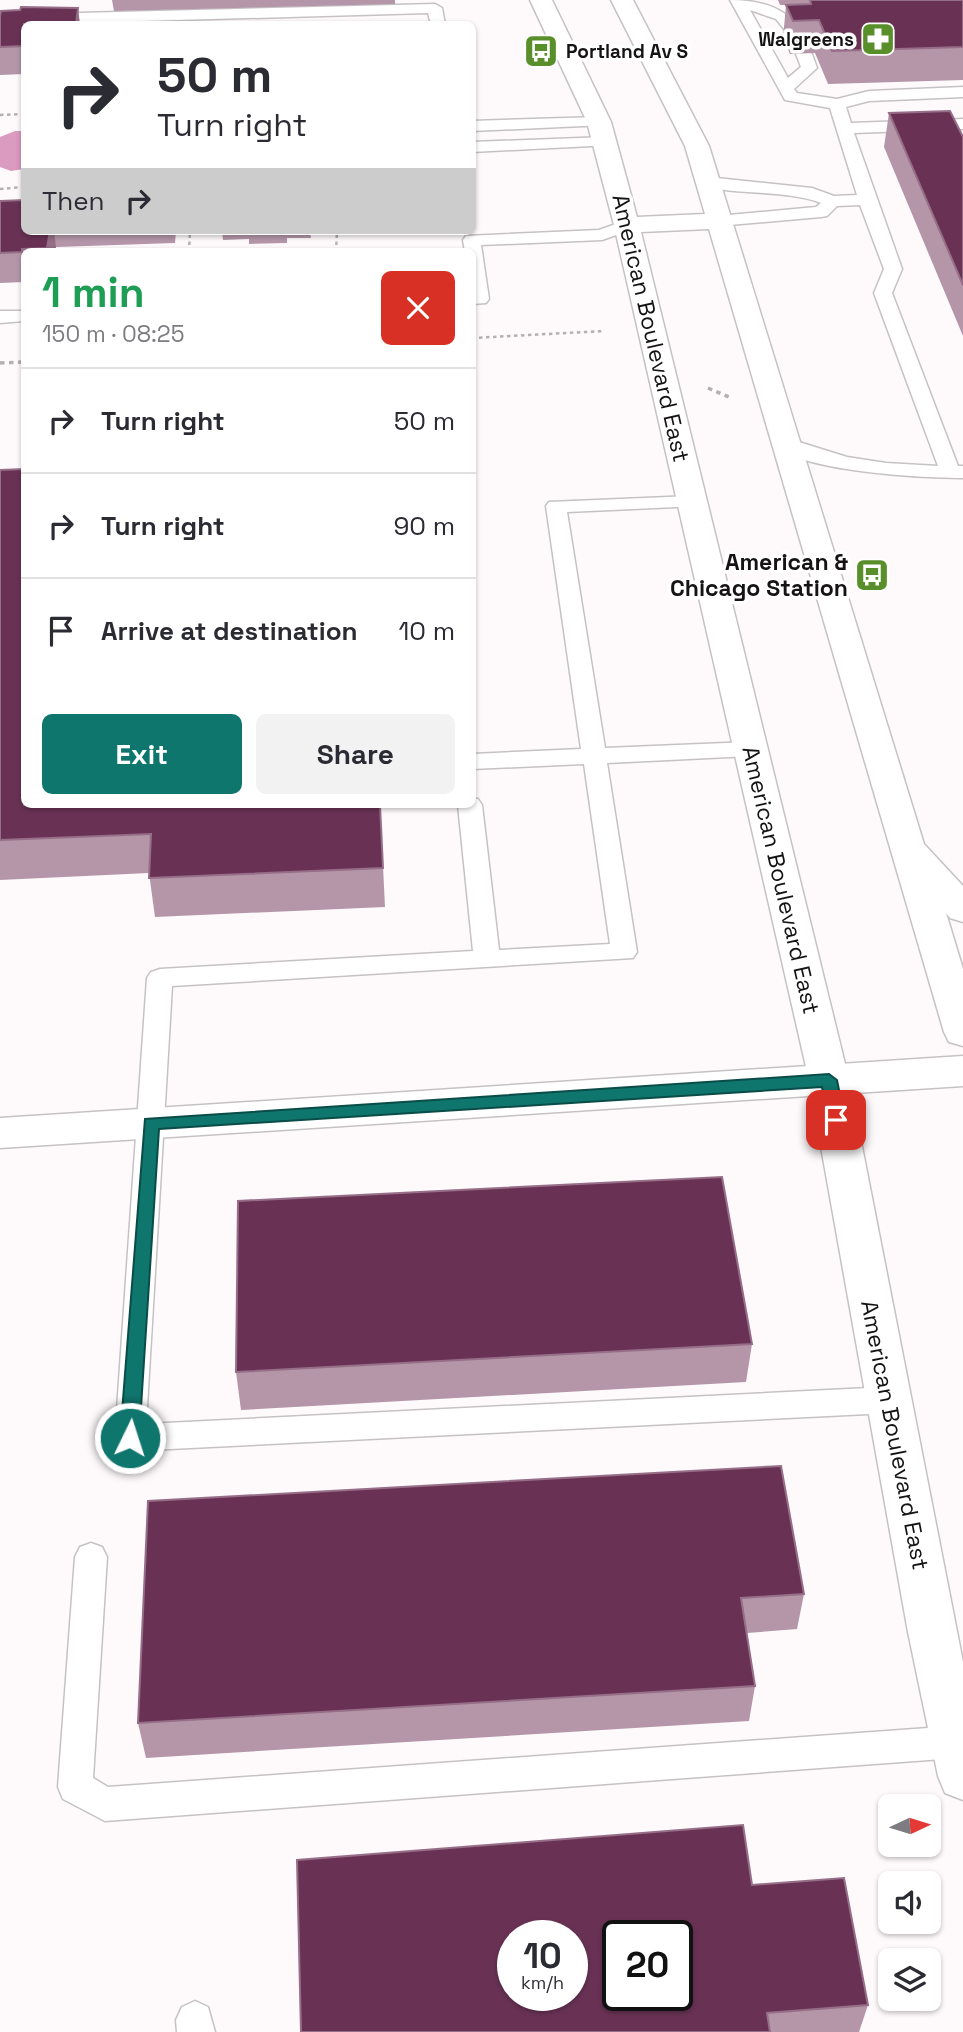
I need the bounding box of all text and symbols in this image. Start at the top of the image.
pharmacy icon: Walgreens [859,20,897,58]
place label: Walgreens [758,27,854,52]
bus stop icon: Portland Av S [522,32,560,70]
place label: Portland Av S [566,39,688,64]
text: 50 m [157,44,272,106]
icon: right [42,49,133,140]
text: Turn right [157,105,307,145]
icon: right [119,182,157,220]
text: Then [42,184,105,218]
street label: American Boulevard East [606,191,696,465]
text: 1 min [42,266,145,319]
button: close [381,271,455,345]
text: 150 m · 08:25 [42,319,185,349]
icon: right [42,402,80,440]
text: Turn right [101,404,225,438]
text: 50 m [394,404,455,438]
icon: right [42,507,80,545]
text: Turn right [101,509,225,543]
text: 90 m [393,509,455,543]
place label: American & Chicago Station [670,547,848,603]
bus stop icon: American & Chicago Station [853,556,891,594]
icon: arrive [42,612,80,650]
text: Arrive at destination [101,614,358,648]
text: 10 m [398,614,455,648]
button: Exit [42,714,242,794]
button: Share [256,714,455,794]
street label: American Boulevard East [736,743,826,1017]
pin [806,1090,866,1150]
icon: arrive [817,1101,855,1139]
street label: American Boulevard East [854,1298,936,1572]
position arrow [93,1401,167,1475]
north arrow [878,1794,942,1857]
map controls [878,1794,941,2011]
button: sound [878,1871,941,1934]
speed limit sign: 20 [602,1920,693,2011]
text: 10 [523,1934,562,1978]
button: layers [878,1948,941,2011]
text: km/h [521,1971,564,1994]

